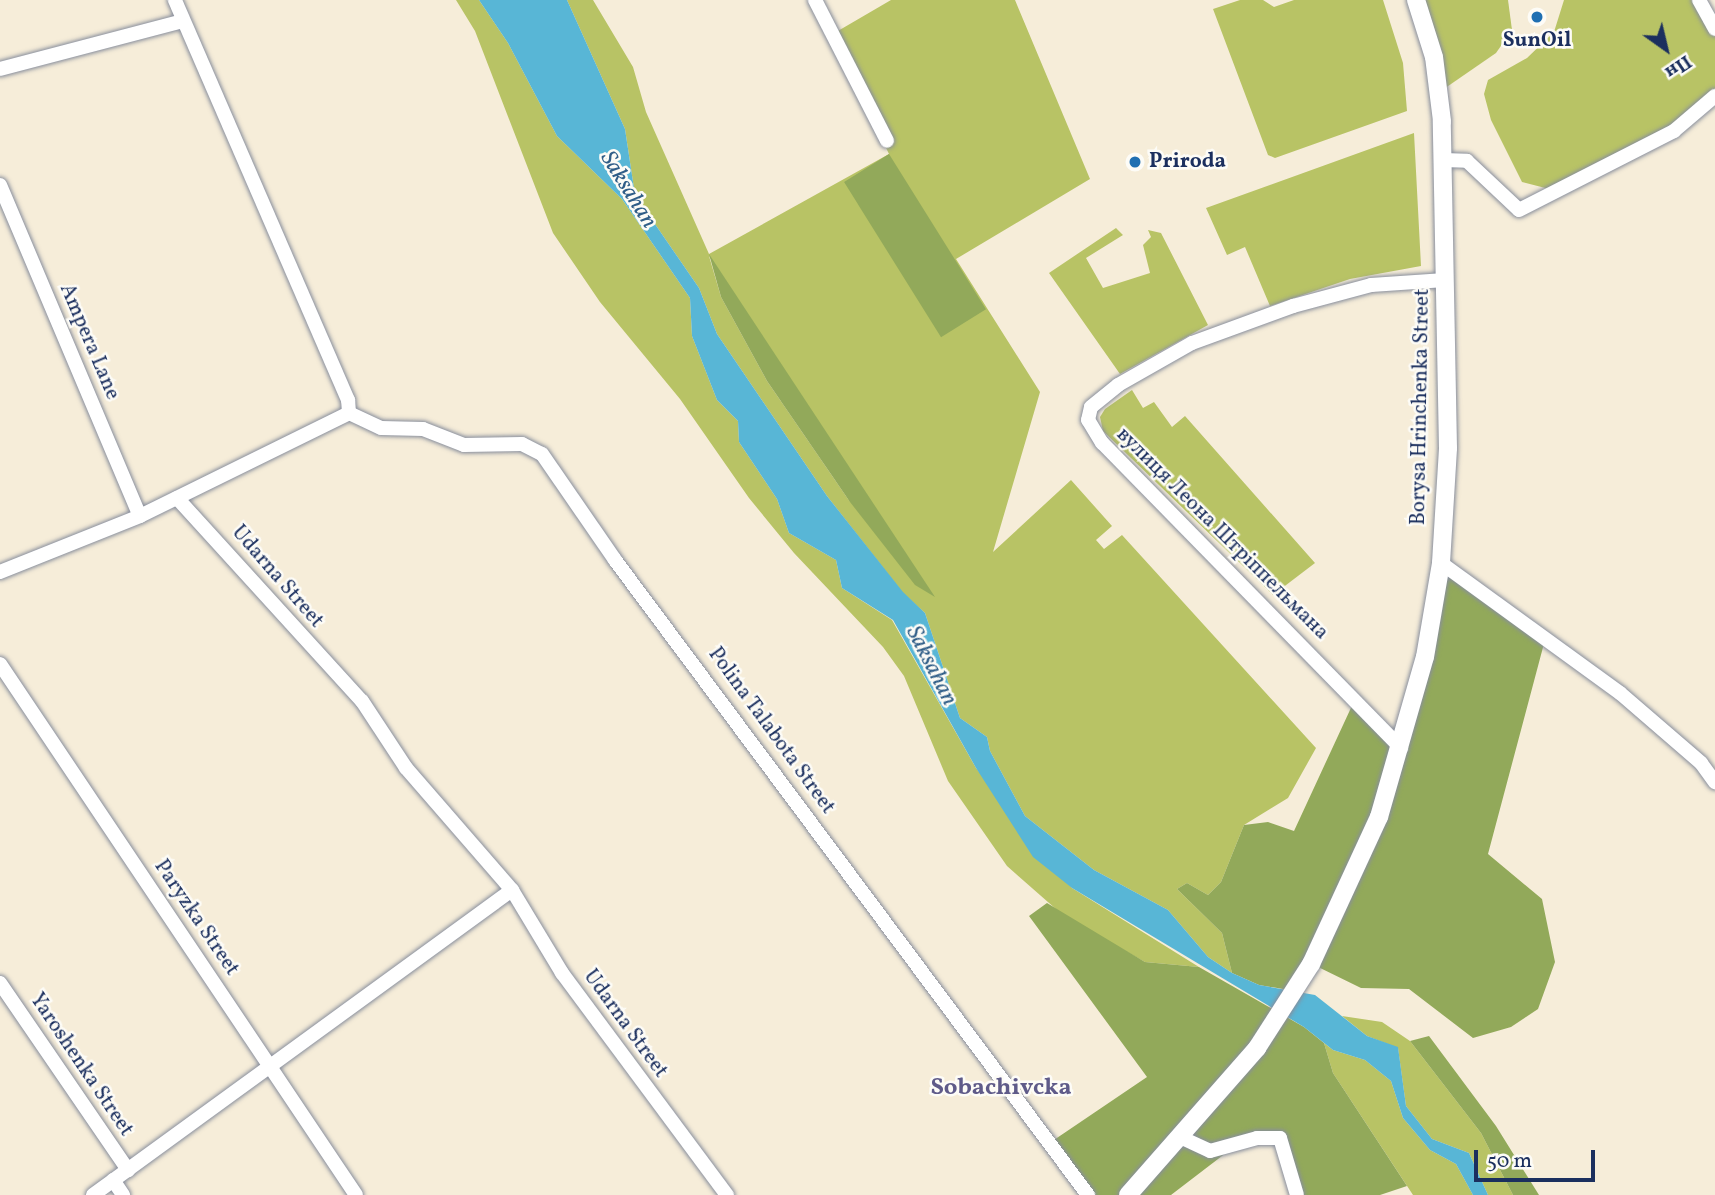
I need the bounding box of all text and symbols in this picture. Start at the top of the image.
marker: SunOil [1529,9,1545,25]
north arrow [1631,14,1701,84]
place label: SunOil [1503,28,1571,54]
text: Пн [1659,48,1696,85]
water label: Saksahan [594,146,662,234]
place label: Priroda [1149,149,1226,175]
marker: Priroda [1127,154,1143,170]
street label: Ampera Lane [53,280,125,404]
street label: Borysa Hrinchenka Street [1406,289,1436,525]
street label: вулиця Леона Штріппельмана [1111,423,1333,645]
street label: Udarna Street [226,521,328,633]
water label: Saksahan [899,622,963,710]
street label: Polina Talabota Street [702,642,840,820]
street label: Paryzka Street [148,855,244,981]
street label: Udarna Street [577,965,673,1083]
street label: Yaroshenka Street [24,989,138,1141]
district label: Sobachivcka [930,1075,1072,1103]
scale bar [1477,1136,1598,1180]
text: 50 m [1487,1147,1532,1176]

